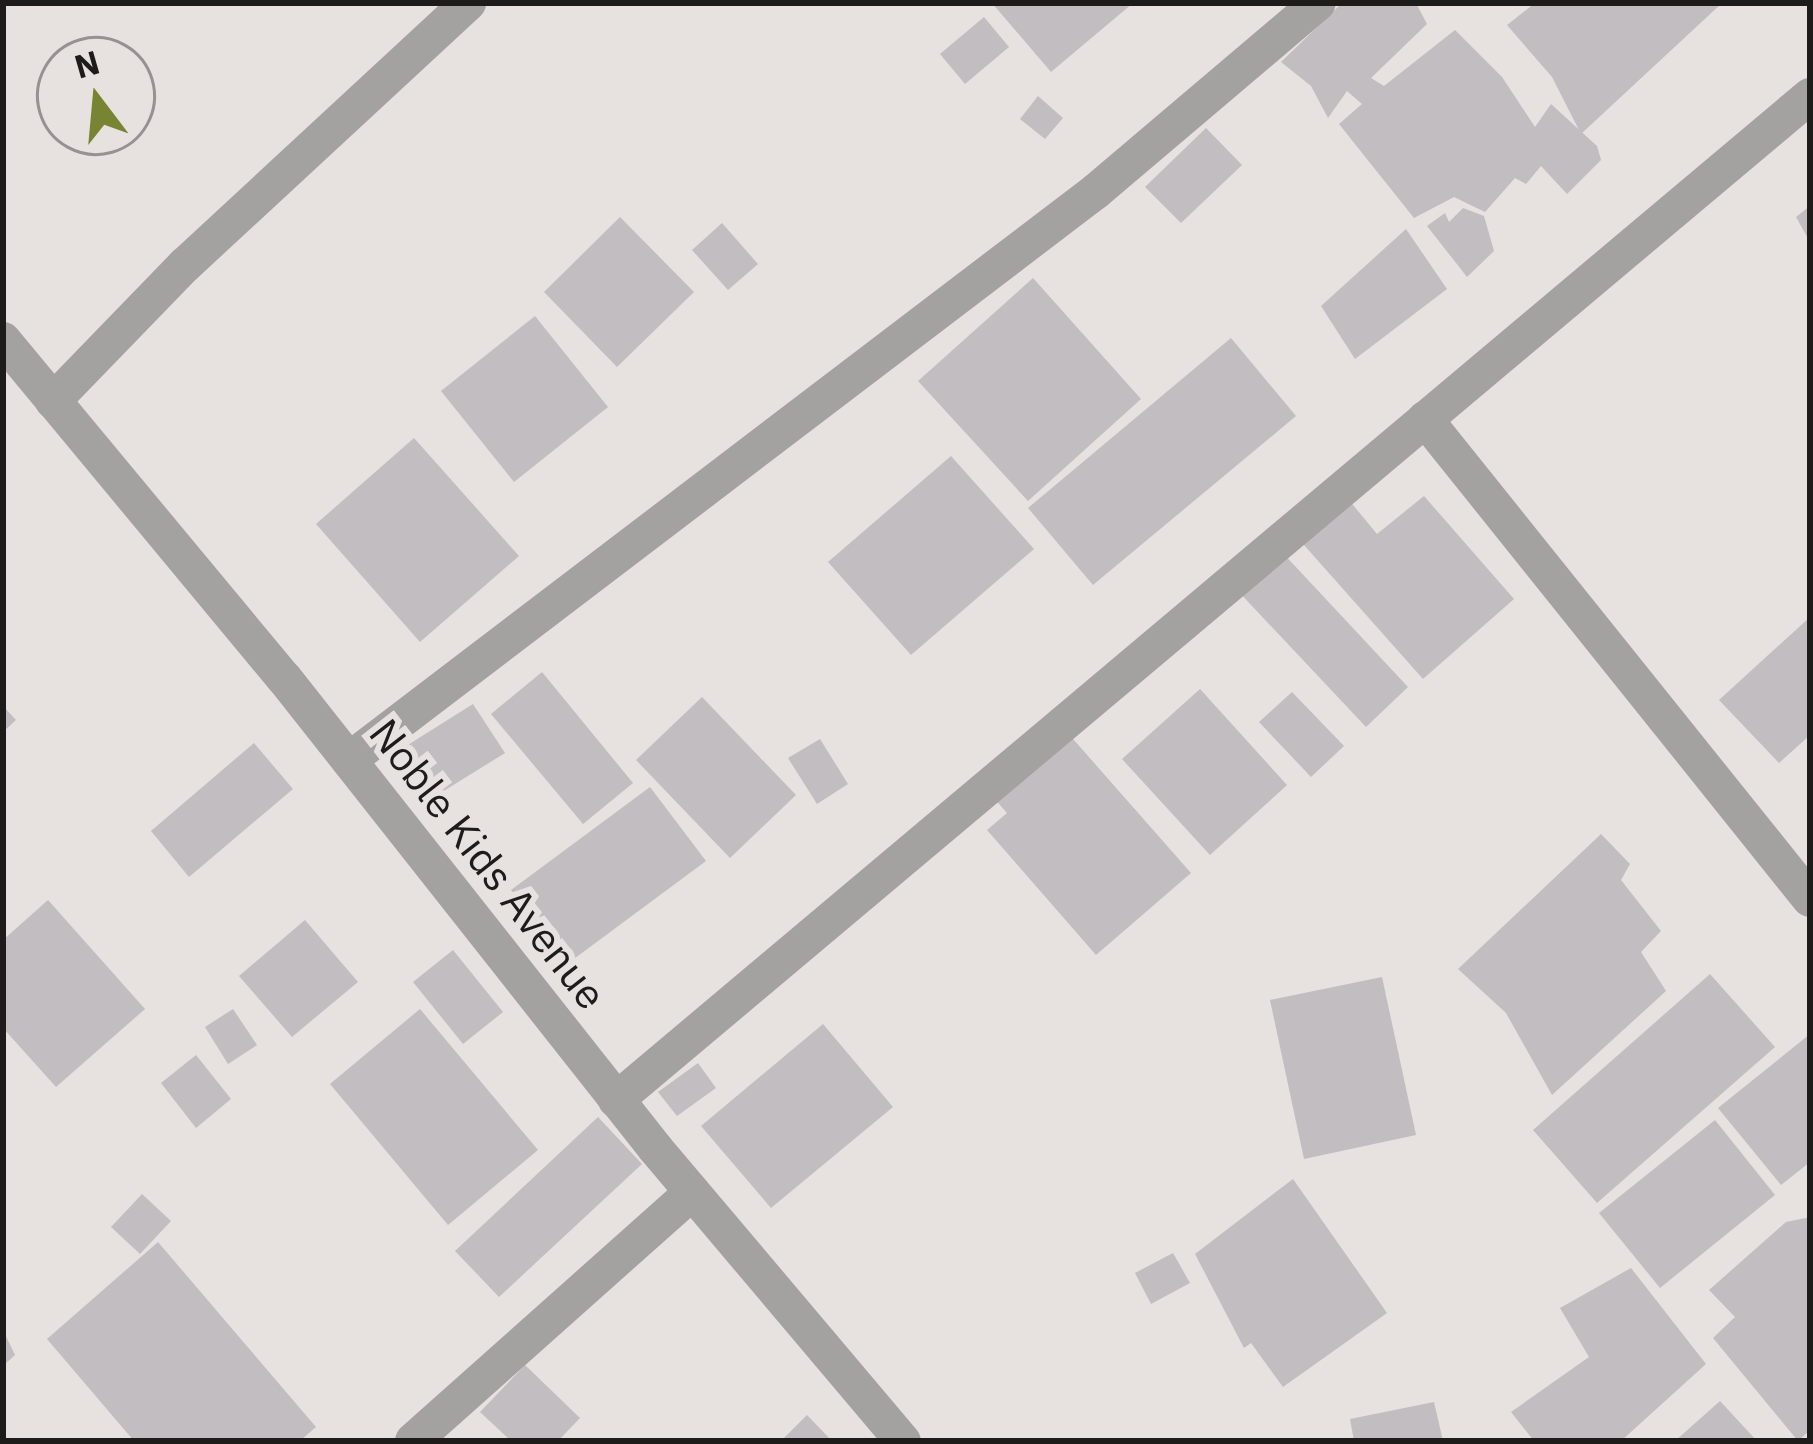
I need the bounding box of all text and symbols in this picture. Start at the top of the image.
north arrow [36,36,156,156]
text: N [69,40,104,88]
street label: Noble Kids Avenue [359,709,617,1019]

